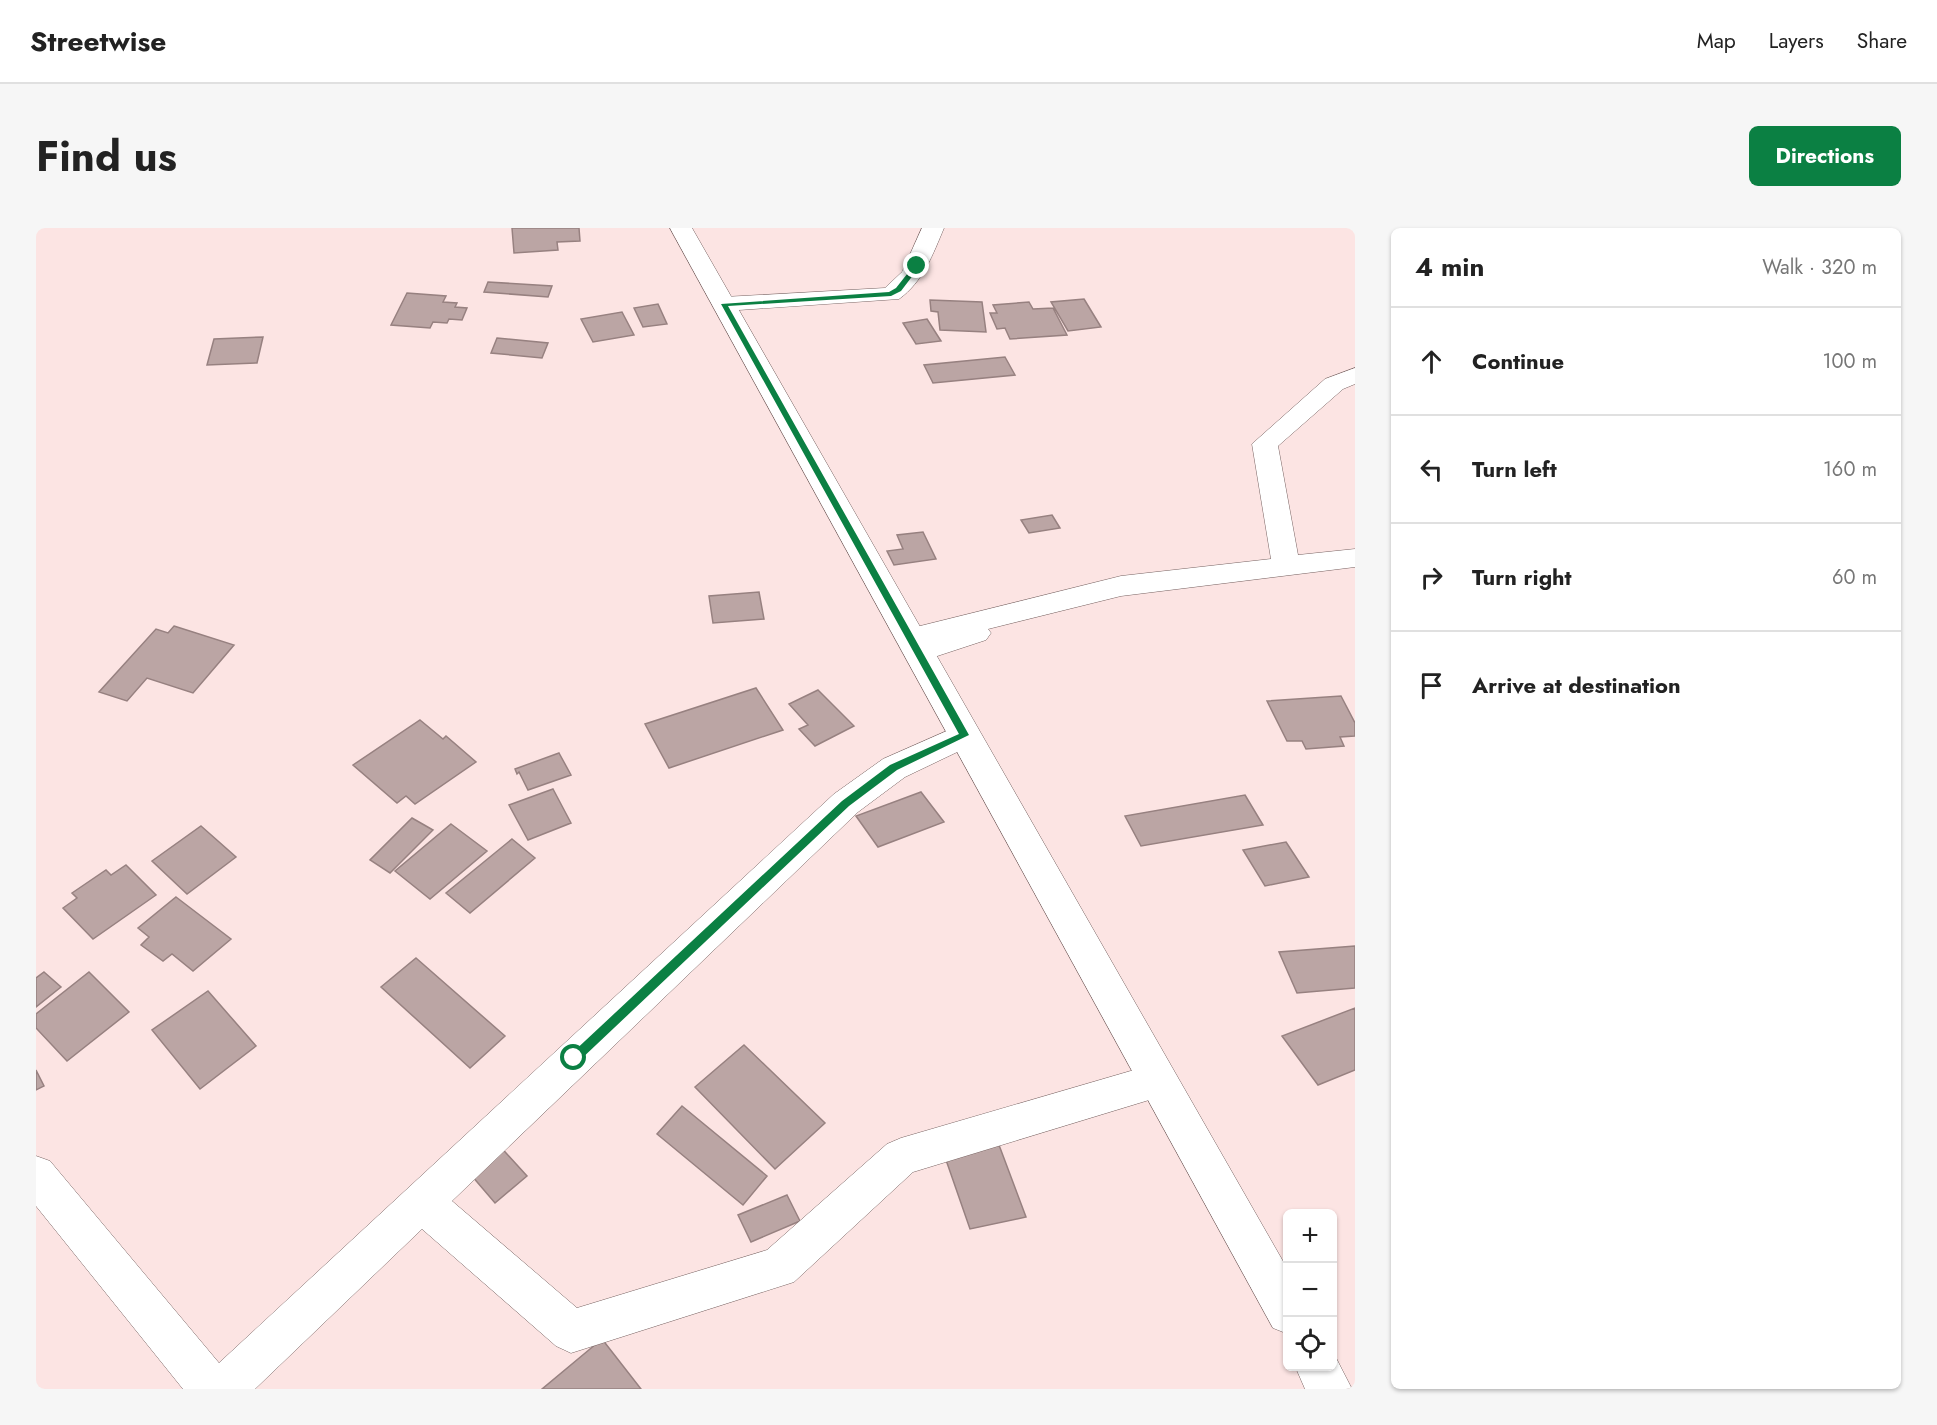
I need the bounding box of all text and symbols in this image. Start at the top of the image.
text: Streetwise [30,21,166,62]
text: Map [1697,26,1736,56]
text: Layers [1769,26,1824,56]
text: Share [1857,26,1907,56]
text: Find us [36,126,177,187]
button: Directions [1749,126,1901,186]
text: 4 min [1415,248,1484,286]
route end [903,252,929,278]
text: Walk · 320 m [1762,253,1877,282]
icon: ahead [1415,345,1448,378]
text: Continue [1472,345,1564,377]
text: 100 m [1822,347,1877,376]
icon: left [1415,453,1448,486]
text: Turn left [1472,453,1557,485]
text: 160 m [1823,455,1877,484]
icon: right [1415,561,1448,594]
text: Turn right [1472,561,1572,593]
text: 60 m [1832,563,1877,592]
icon: arrive [1415,669,1448,702]
text: Arrive at destination [1472,669,1681,701]
route start [560,1044,586,1070]
map controls [1283,1209,1337,1371]
button: + [1283,1209,1337,1263]
button: − [1283,1263,1337,1317]
button: locate [1283,1317,1337,1371]

